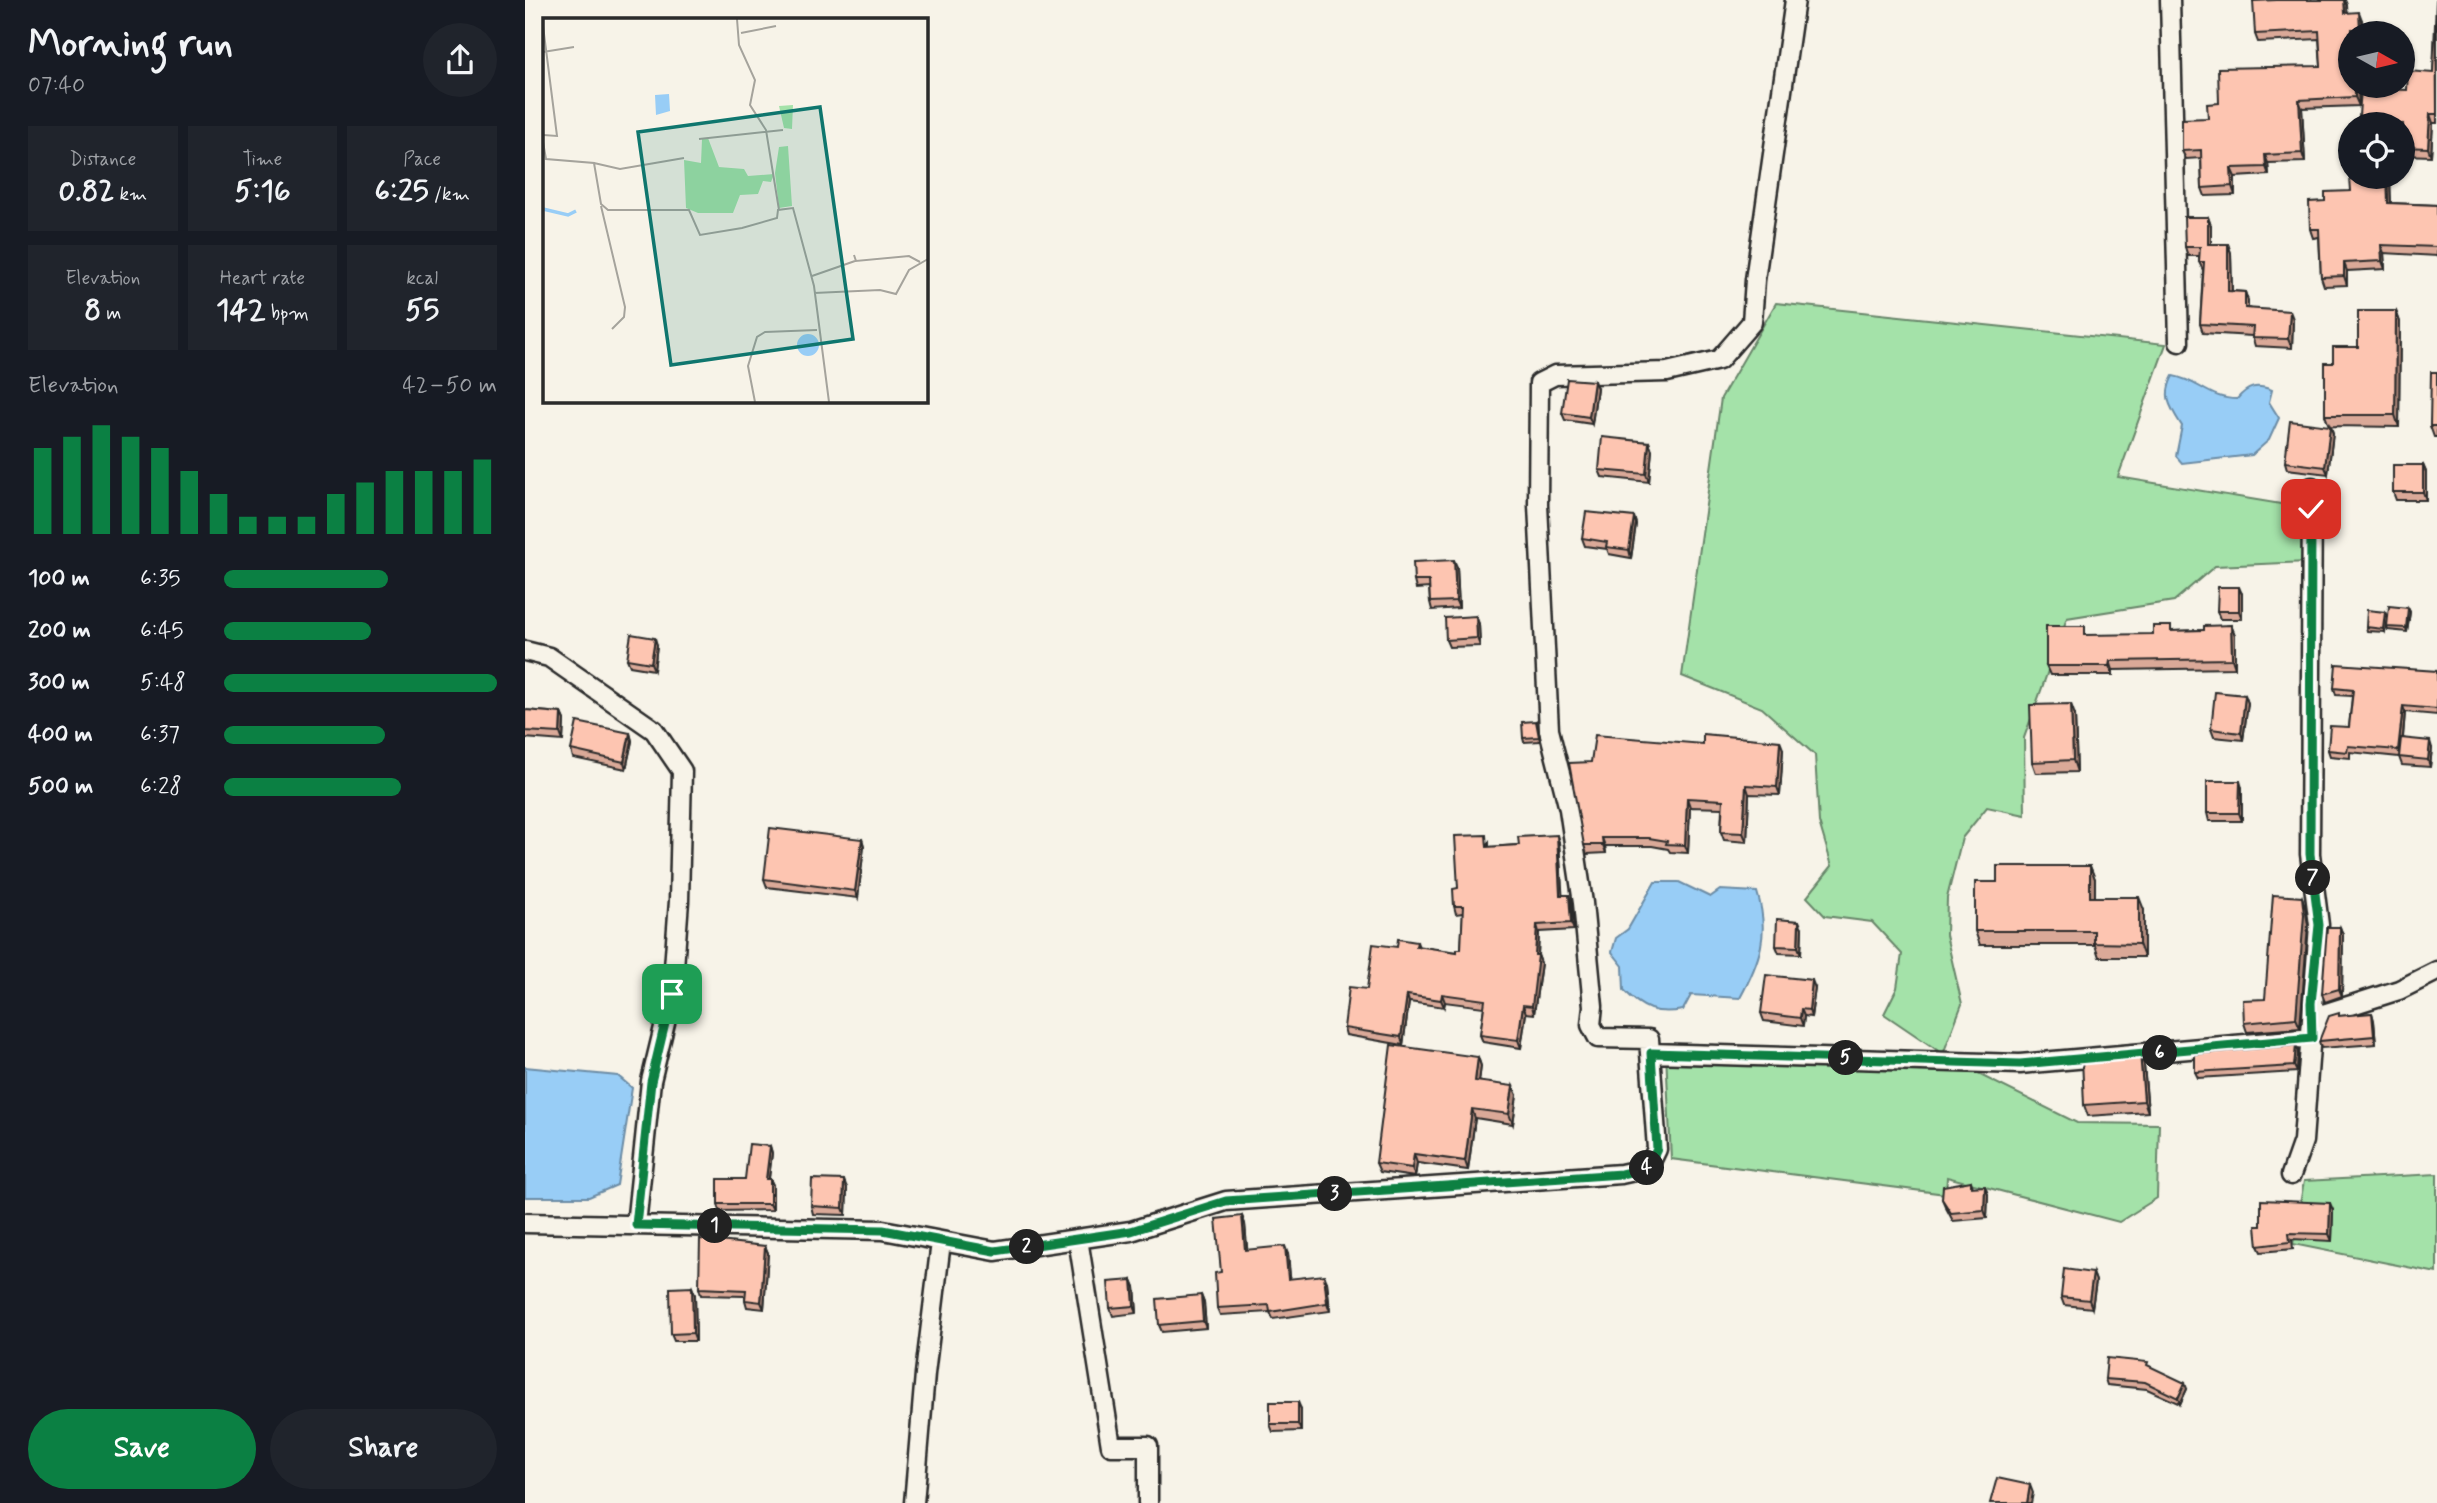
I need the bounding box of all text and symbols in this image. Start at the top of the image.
inset map [543,18,927,402]
text: Morning run [28,20,233,69]
north arrow [2338,21,2415,98]
map controls [2338,21,2415,189]
button: share [423,23,497,97]
text: 07:40 [28,71,85,101]
button: locate [2338,112,2415,189]
text: Distance [69,147,136,172]
text: Time [243,147,282,172]
text: Pace [403,147,441,172]
text: 0.82 [59,172,114,211]
text: 5:16 [234,172,291,211]
text: 6:25 [375,172,429,211]
text: km [114,182,147,207]
text: /km [429,182,470,207]
text: Elevation [65,266,140,291]
text: Heart rate [220,266,305,291]
text: kcal [406,266,438,291]
text: 8 [84,291,101,330]
text: 142 [216,291,266,330]
text: 55 [405,291,439,330]
text: m [101,301,121,326]
text: bpm [266,301,309,326]
text: Elevation [28,371,119,401]
text: 42–50 m [402,371,497,401]
pin [2281,479,2341,539]
icon: check [2292,490,2330,528]
text: 100 m [28,564,90,594]
text: 6:35 [140,564,181,594]
text: 200 m [28,616,91,646]
text: 6:45 [140,616,184,646]
text: 300 m [28,668,90,698]
text: 5:48 [140,668,186,698]
text: 400 m [28,720,93,750]
text: 6:37 [140,720,180,750]
text: 500 m [28,772,93,802]
text: 6:28 [140,772,182,802]
pin: 7 [2295,860,2331,896]
text: 7 [2307,865,2318,890]
pin [642,964,702,1024]
icon: arrive [653,975,691,1013]
pin: 6 [2143,1036,2177,1070]
pin: 5 [1829,1040,1863,1076]
text: 6 [2155,1040,2164,1065]
text: 5 [1840,1045,1851,1070]
pin: 4 [1629,1150,1665,1186]
text: 4 [1641,1155,1652,1180]
pin: 3 [1317,1176,1353,1212]
text: 3 [1330,1181,1339,1206]
pin: 1 [697,1208,733,1244]
text: 1 [710,1213,719,1238]
pin: 2 [1009,1230,1045,1264]
text: 2 [1022,1234,1031,1259]
button: Save [28,1409,256,1489]
button: Share [270,1409,497,1489]

